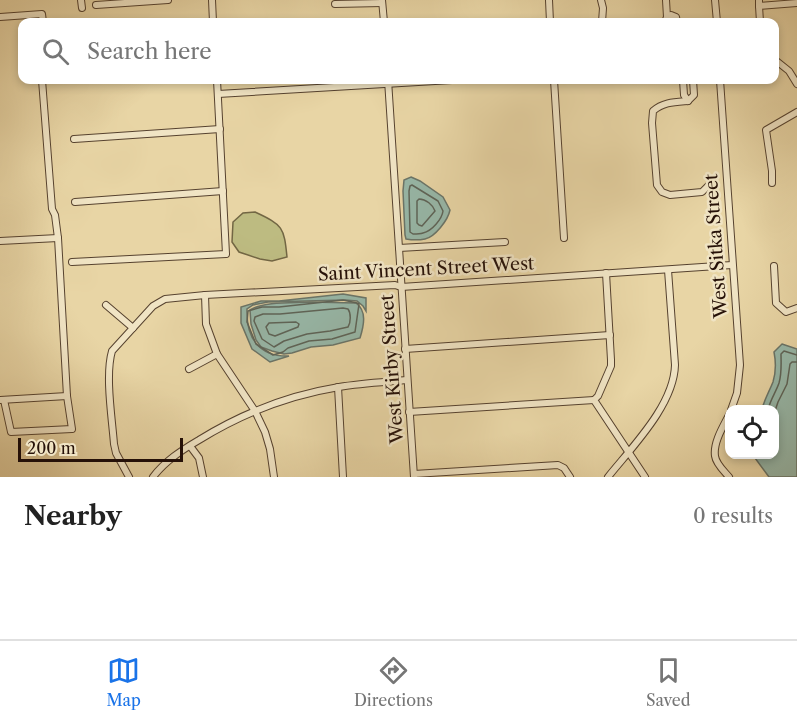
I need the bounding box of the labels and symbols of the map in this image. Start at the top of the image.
street label: West Sitka Street [700,172,732,320]
street label: Saint Vincent Street West [317,252,535,286]
street label: West Kirby Street [376,293,408,446]
scale bar [18,435,183,462]

